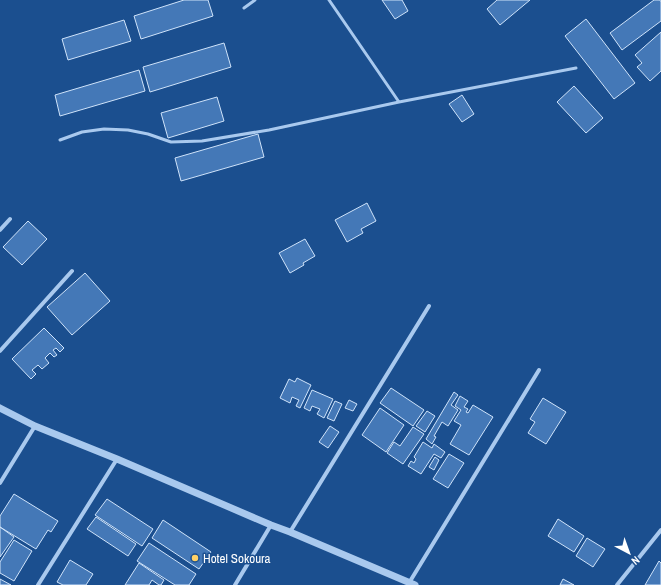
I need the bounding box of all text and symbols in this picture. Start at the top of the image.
north arrow [609,533,649,573]
place label: Hotel Sokoura [203,550,271,567]
marker: Hotel Sokoura [190,553,200,563]
text: N [629,553,643,568]

